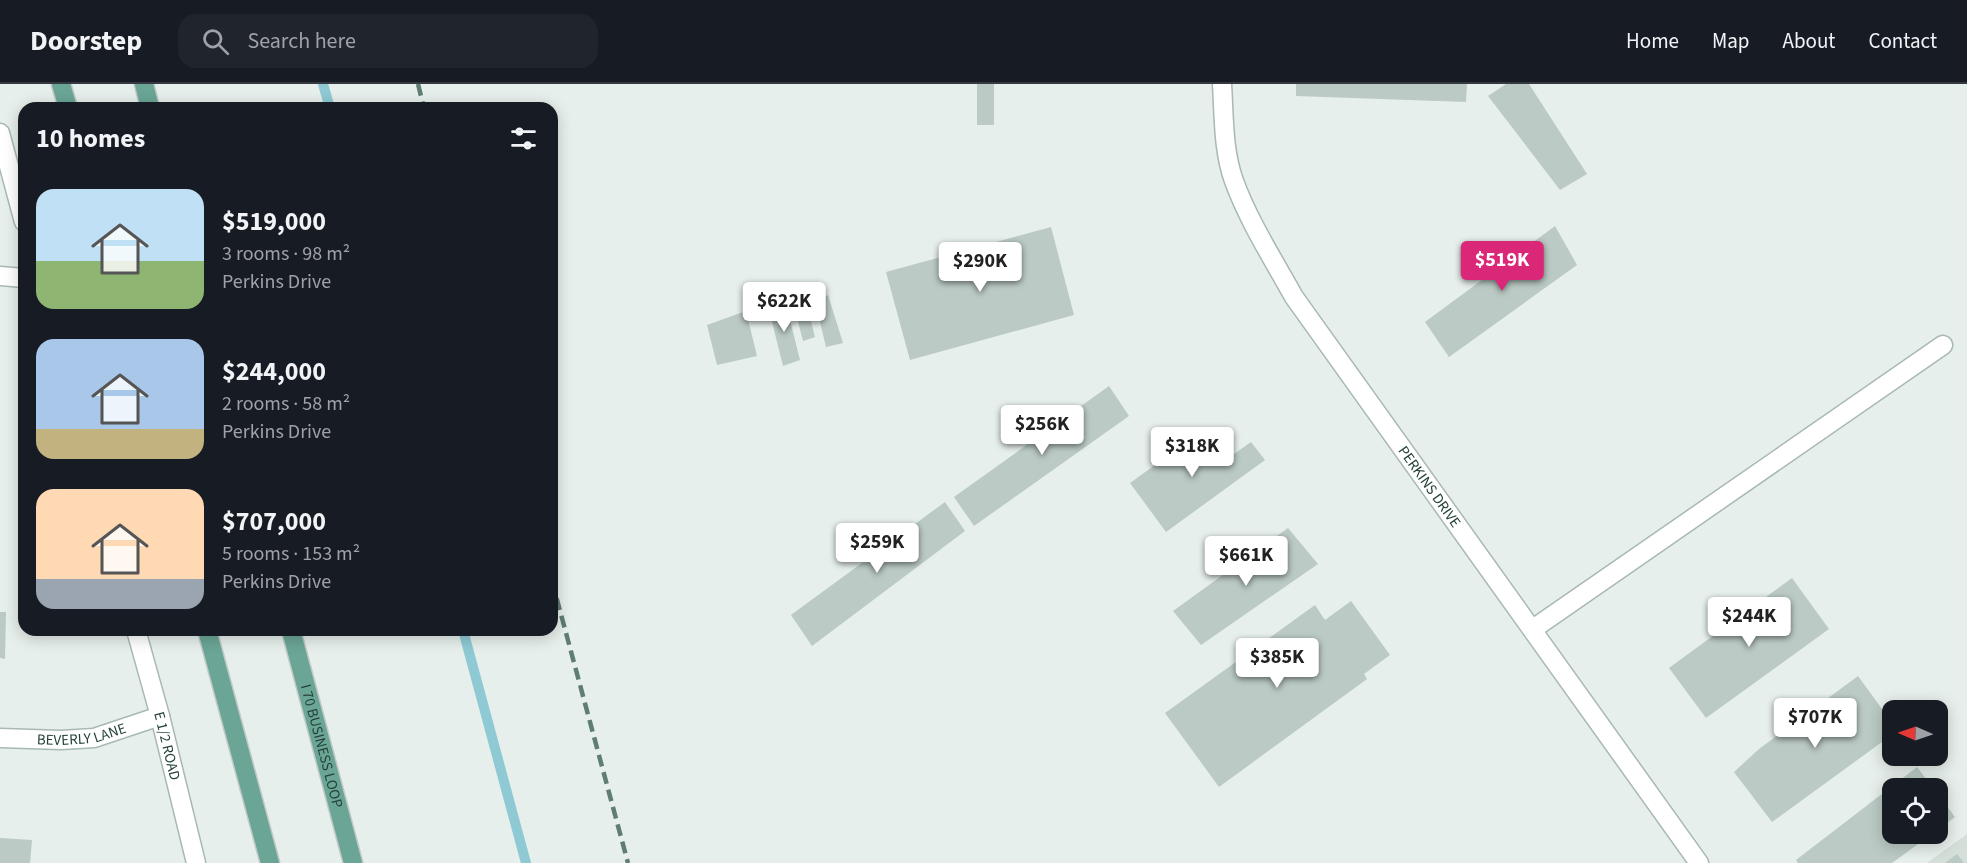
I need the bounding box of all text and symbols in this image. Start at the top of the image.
search box [178,14,598,68]
text: Doorstep [30,21,142,61]
icon: search [199,25,232,58]
text: Search here [247,25,356,57]
text: Home [1626,26,1679,56]
text: Map [1712,26,1750,56]
text: About [1783,26,1835,56]
text: Contact [1868,26,1937,56]
text: 10 homes [36,120,145,157]
icon: filters [507,122,540,155]
text: $519,000 [222,203,326,240]
icon: home [84,213,156,285]
text: 3 rooms · 98 m² [222,240,350,268]
pin: $519K [1460,241,1544,292]
pin: $290K [938,242,1022,293]
text: $519K [1475,246,1529,274]
text: $290K [953,247,1007,275]
text: Perkins Drive [222,268,331,296]
pin: $622K [742,282,826,333]
text: $622K [757,287,811,315]
text: $244,000 [222,353,326,390]
icon: home [84,363,156,435]
text: 2 rooms · 58 m² [222,390,350,418]
pin: $256K [1000,405,1084,456]
text: $256K [1015,410,1069,438]
text: Perkins Drive [222,418,331,446]
pin: $318K [1150,427,1234,478]
text: $318K [1165,432,1219,460]
street label: PERKINS DRIVE [1393,442,1466,532]
text: $707,000 [222,503,326,540]
icon: home [84,513,156,585]
pin: $259K [835,523,919,574]
text: $259K [850,528,904,556]
pin: $661K [1204,536,1288,587]
text: 5 rooms · 153 m² [222,540,360,568]
text: $661K [1219,541,1273,569]
text: Perkins Drive [222,568,331,596]
pin: $244K [1707,597,1791,648]
text: $244K [1722,602,1776,630]
pin: $385K [1235,638,1319,689]
text: $385K [1250,643,1304,671]
street label: I 70 BUSINESS LOOP [295,682,348,810]
pin: $707K [1773,698,1857,749]
north arrow [1882,700,1948,766]
map controls [1882,700,1948,844]
text: $707K [1788,703,1842,731]
street label: E 1/2 ROAD [149,709,186,782]
street label: BEVERLY LANE [36,718,129,751]
button: locate [1882,778,1948,844]

